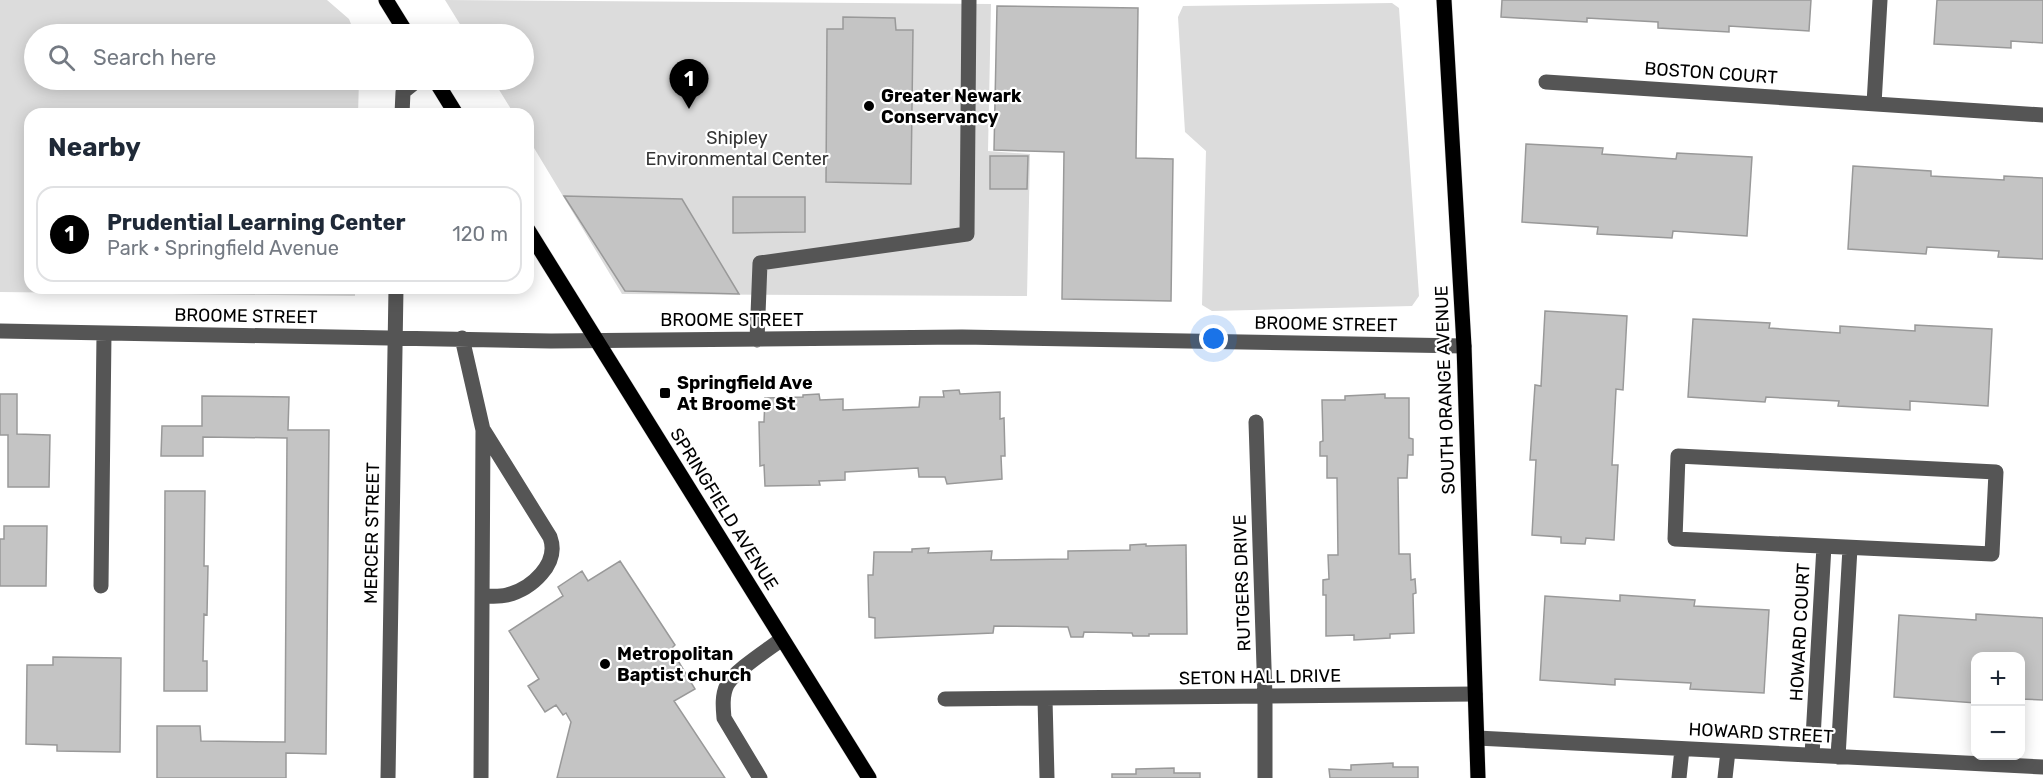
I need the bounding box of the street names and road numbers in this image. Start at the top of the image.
street label: BOSTON COURT [1644,57,1778,89]
street label: SOUTH ORANGE AVENUE [1430,285,1460,495]
street label: BROOME STREET [174,304,318,328]
street label: BROOME STREET [660,309,804,331]
street label: BROOME STREET [1254,312,1398,336]
street label: SPRINGFIELD AVENUE [665,424,783,594]
street label: MERCER STREET [360,462,384,604]
street label: RUTGERS DRIVE [1229,514,1255,652]
street label: HOWARD COURT [1785,562,1815,702]
street label: SETON HALL DRIVE [1179,665,1341,689]
street label: HOWARD STREET [1688,718,1834,748]

